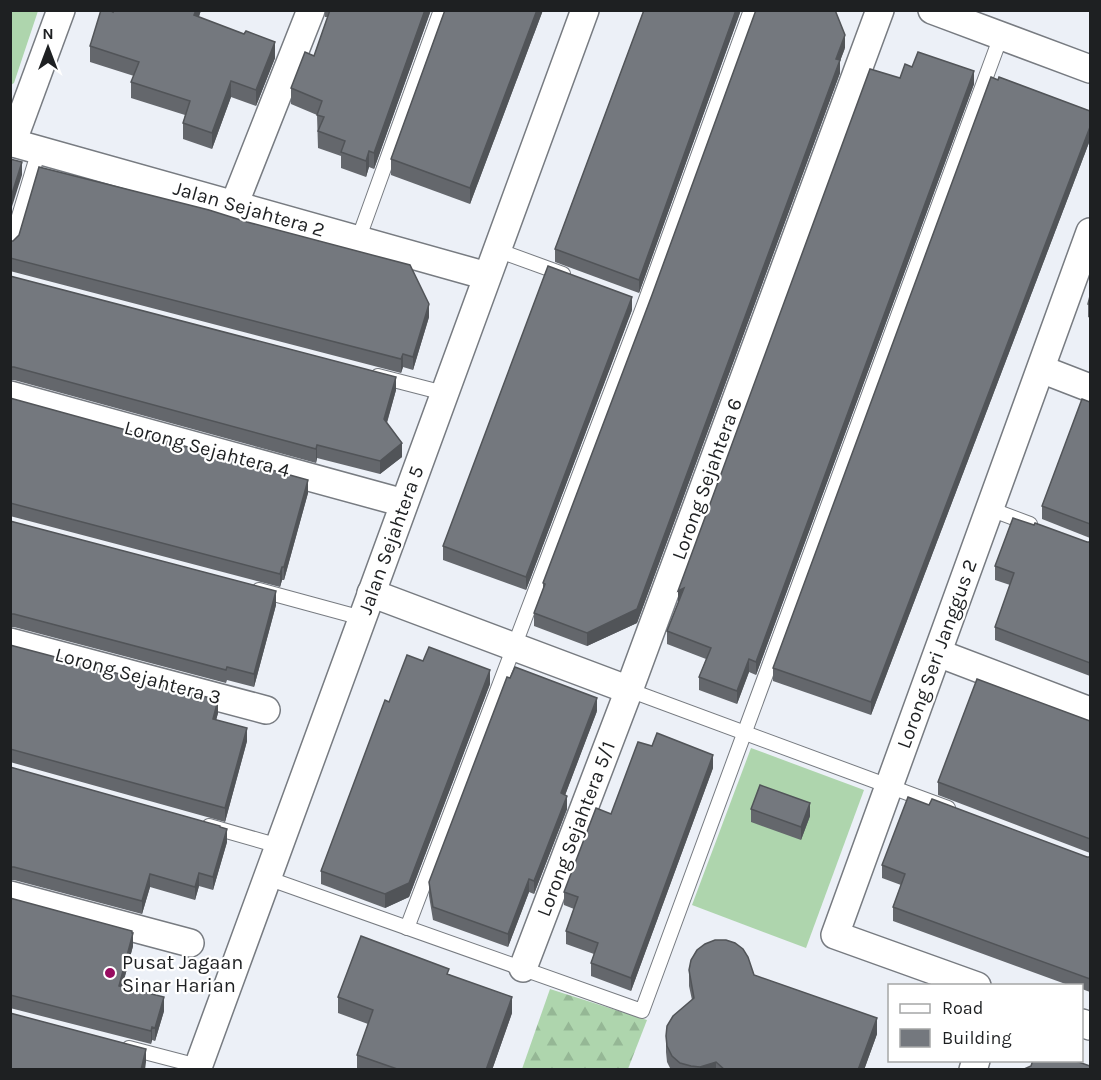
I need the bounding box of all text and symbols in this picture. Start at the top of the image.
north arrow [18,18,78,78]
text: N [42,24,54,43]
street label: Jalan Sejahtera 2 [171,176,327,242]
street label: Lorong Sejahtera 6 [667,395,747,563]
street label: Lorong Sejahtera 4 [122,416,292,482]
street label: Jalan Sejahtera 5 [353,463,429,617]
street label: Lorong Seri Janggus 2 [892,556,982,752]
street label: Lorong Sejahtera 3 [53,643,223,709]
street label: Lorong Sejahtera 5/1 [532,738,620,920]
place label: Pusat Jagaan Sinar Harian [122,951,243,997]
marker: Pusat Jagaan Sinar Harian [103,966,117,980]
legend [888,984,1083,1062]
text: Road [942,997,983,1019]
text: Building [942,1027,1012,1049]

